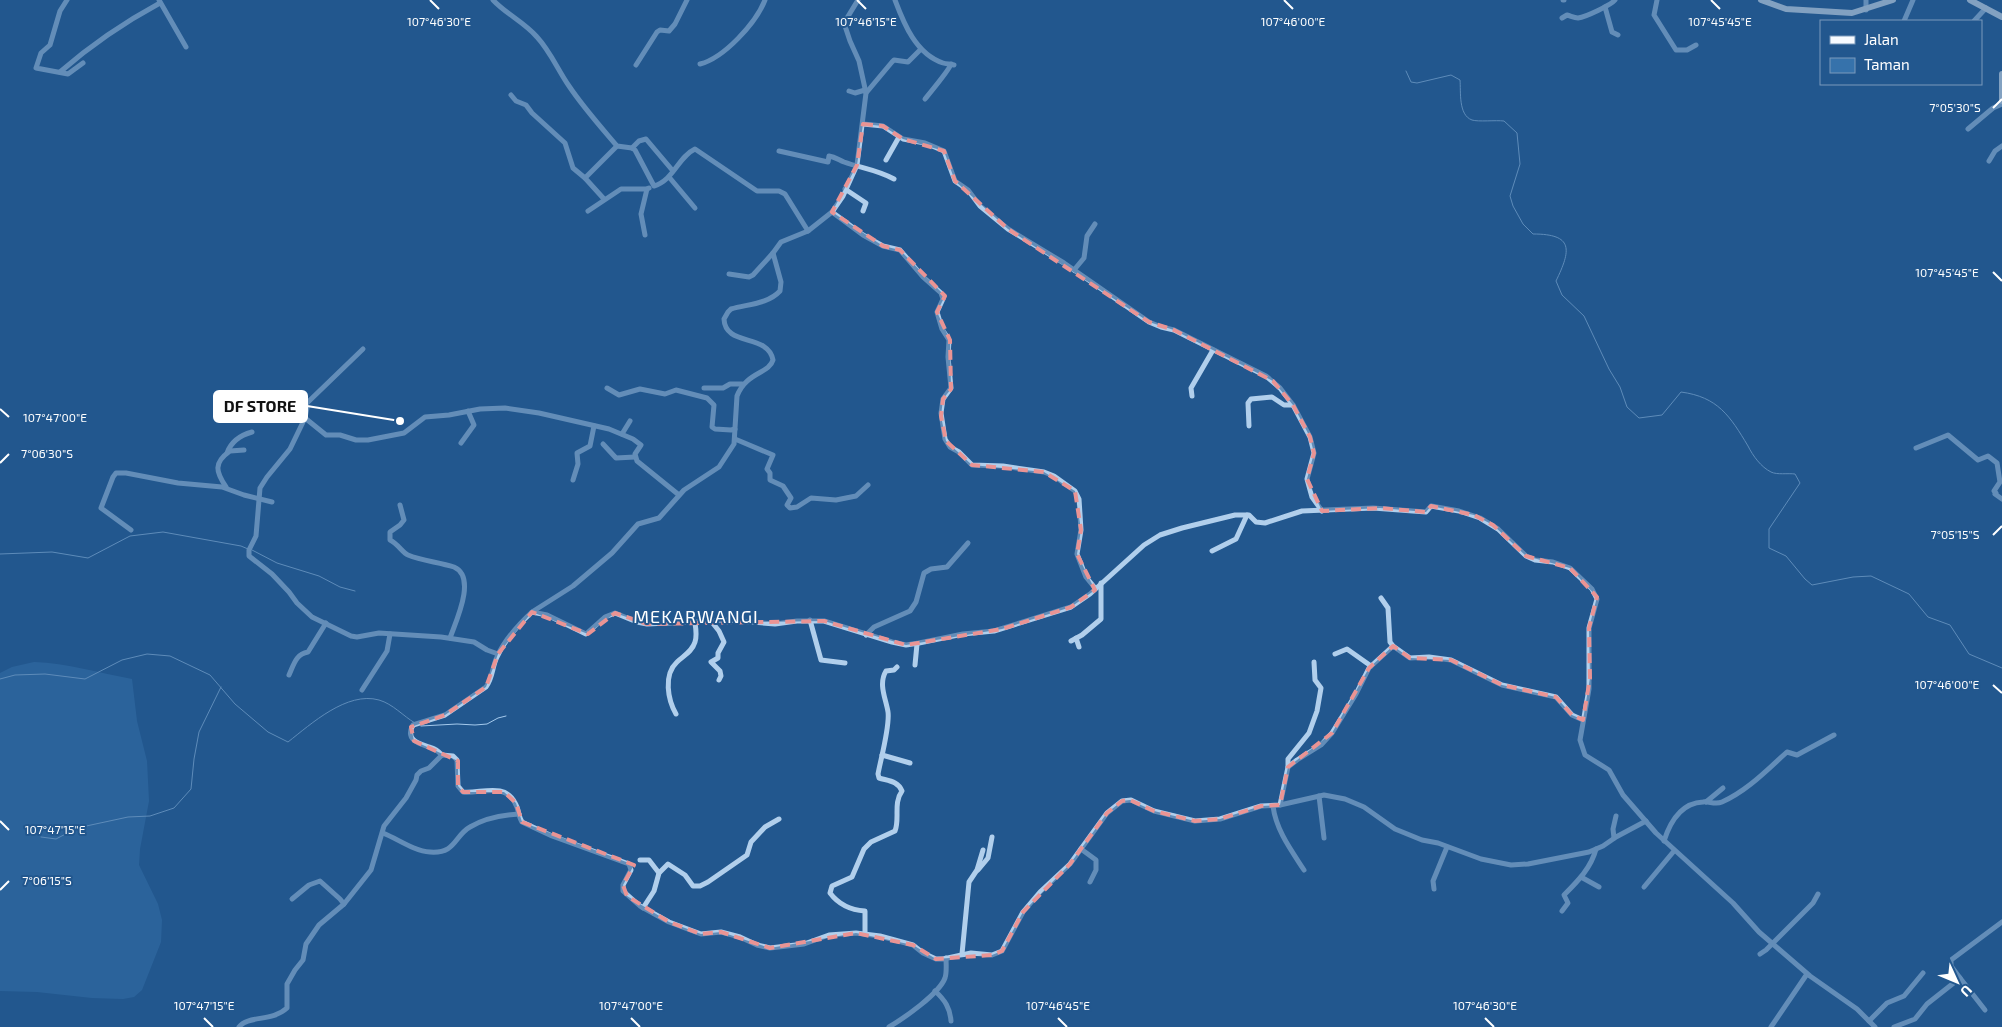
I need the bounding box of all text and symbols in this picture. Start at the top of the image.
text: 107°46'30"E [407,14,471,28]
text: 107°46'15"E [835,14,897,28]
text: 107°46'00"E [1261,14,1326,28]
text: 107°45'45"E [1688,14,1752,28]
legend [1820,20,1982,85]
text: Jalan [1864,30,1899,48]
text: Taman [1864,55,1910,73]
text: 7°05'30"S [1929,100,1981,114]
text: 107°45'45"E [1915,265,1979,279]
callout: DF STORE [214,391,307,422]
text: DF STORE [224,396,296,415]
text: 107°47'00"E [23,410,87,424]
text: 7°06'30"S [21,446,73,460]
text: 7°05'15"S [1931,527,1980,541]
district label: MEKARWANGI [633,605,759,627]
text: 107°46'00"E [1915,677,1980,691]
text: 107°47'15"E [25,822,86,836]
text: 7°06'15"S [22,873,72,887]
north arrow [1932,957,1982,1007]
text: U [1957,982,1976,1001]
text: 107°47'15"E [174,998,235,1012]
text: 107°47'00"E [599,998,663,1012]
text: 107°46'45"E [1026,998,1090,1012]
text: 107°46'30"E [1453,998,1517,1012]

